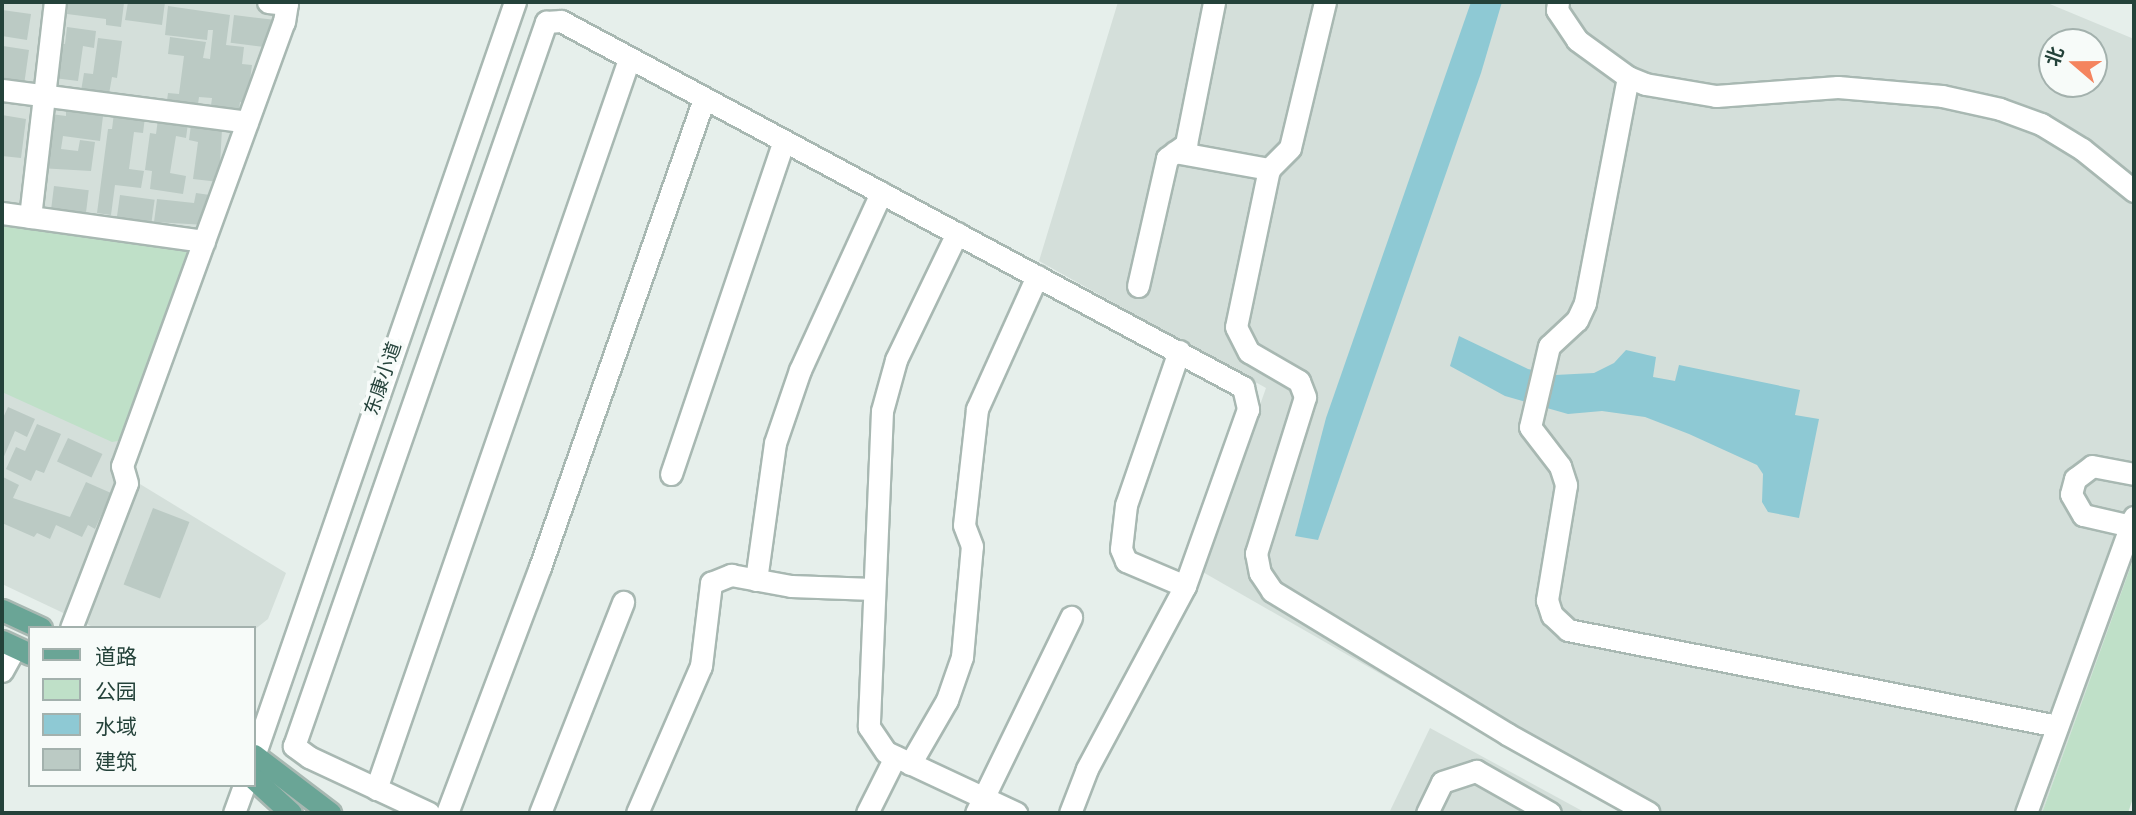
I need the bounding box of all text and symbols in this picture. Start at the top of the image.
north arrow [2038,28,2108,98]
text: 北 [2042,44,2069,69]
street label: 东康小道 [361,339,407,419]
legend [28,626,256,787]
text: 道路 [95,645,137,670]
text: 公园 [95,680,137,705]
text: 水域 [95,715,137,740]
text: 建筑 [95,750,137,775]

